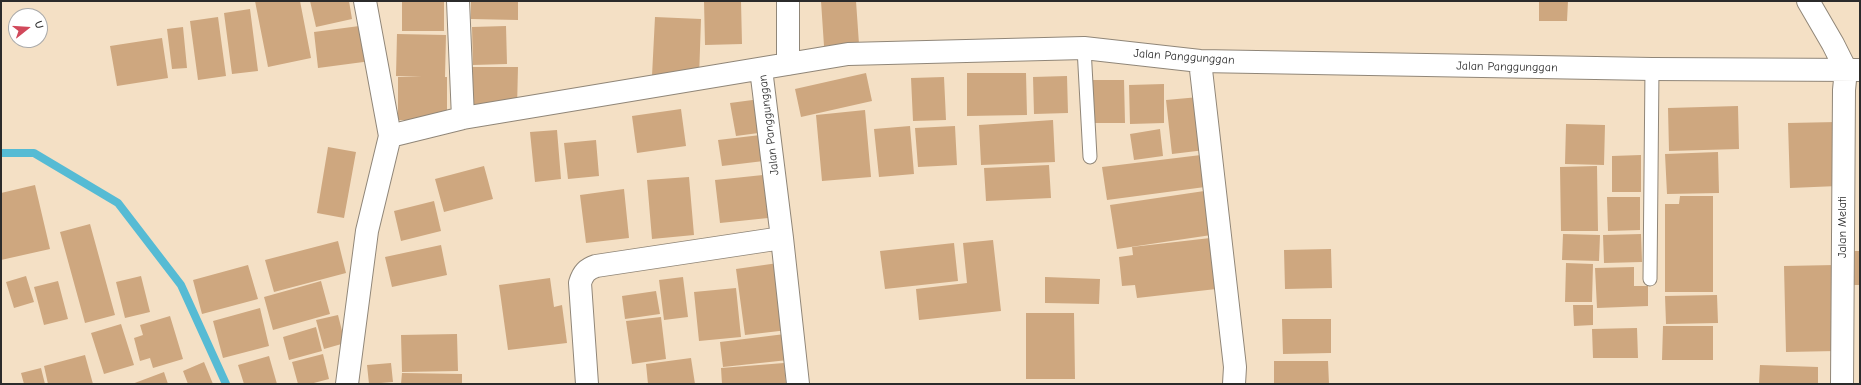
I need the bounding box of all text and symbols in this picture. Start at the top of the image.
north arrow [8,8,48,48]
text: U [32,19,46,30]
street label: Jalan Panggunggan [1133,46,1235,68]
street label: Jalan Panggunggan [1456,59,1558,75]
street label: Jalan Panggunggan [756,74,782,176]
street label: Jalan Melati [1836,196,1850,258]

